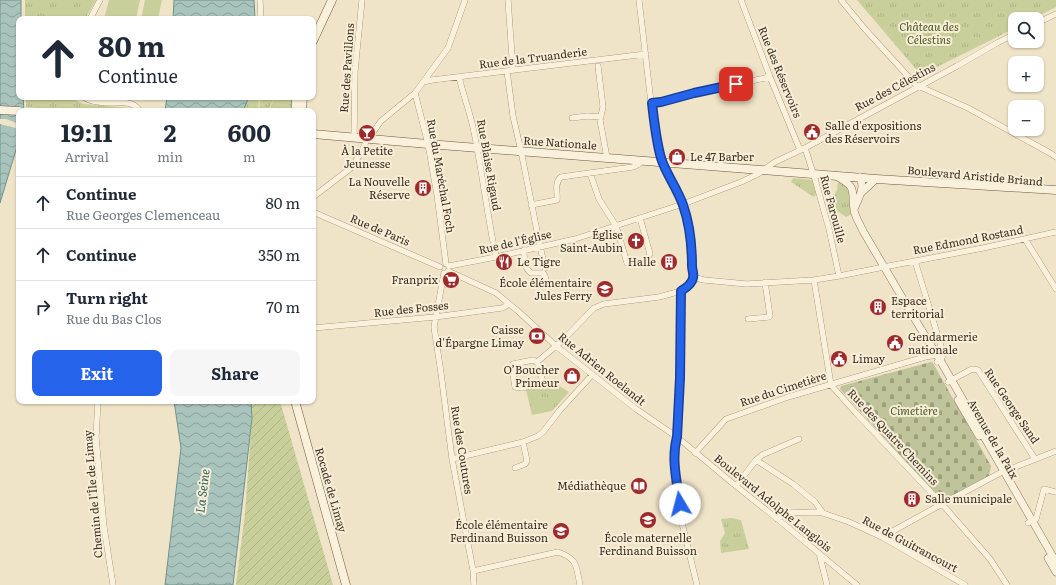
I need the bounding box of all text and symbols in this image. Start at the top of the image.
map controls [1008,12,1044,136]
button: search [1008,12,1044,48]
park label: Château des Célestins [899,18,959,47]
street label: Rue des Pavillons [335,23,357,113]
text: 80 m [98,24,165,66]
street label: Rue des Réservoirs [755,24,807,120]
icon: ahead [32,32,84,84]
street label: Rue de la Truanderie [478,42,588,72]
button: + [1008,56,1044,92]
street label: Rue des Célestins [851,58,938,114]
text: Continue [98,62,178,89]
pin [719,67,753,101]
icon: arrive [725,73,747,95]
button: − [1008,100,1044,136]
text: 19:11 [61,114,112,149]
text: 2 [164,114,176,149]
text: 600 [228,114,271,149]
place label: Salle d'expositions des Réservoirs [825,117,921,146]
street label: Rue du Maréchal Foch [424,118,460,234]
street label: Rue Blaise Rigaud [474,118,506,212]
public building icon: Salle d'expositions des Réservoirs [802,122,822,142]
bar icon: À la Petite Jeunesse [357,123,377,143]
street label: Rue Nationale [523,131,598,153]
place label: À la Petite Jeunesse [341,142,393,171]
text: Arrival [64,147,109,166]
text: min [157,147,183,166]
text: m [243,147,256,166]
shop icon: Le 47 Barber [667,147,687,167]
place label: Le 47 Barber [690,148,755,164]
street label: Boulevard Aristide Briand [907,161,1044,189]
place label: La Nouvelle Réserve [348,173,410,202]
street label: Rue Farouille [817,173,851,245]
building icon: La Nouvelle Réserve [413,178,433,198]
text: Continue [66,182,136,205]
text: 80 m [266,191,300,214]
icon: ahead [32,192,54,214]
text: Rue Georges Clemenceau [66,205,220,224]
street label: Rue de Paris [348,209,413,249]
street label: Rue Edmond Rostand [911,220,1025,258]
street label: Rue de l'Église [477,225,553,257]
place label: Église Saint-Aubin [560,226,623,255]
church icon: Église Saint-Aubin [626,231,646,251]
text: Continue [66,243,136,266]
text: 350 m [258,243,300,266]
icon: ahead [32,244,54,266]
restaurant icon: Le Tigre [494,252,514,272]
building icon: Halle [659,252,679,272]
place label: Le Tigre [517,253,561,269]
place label: Halle [628,253,656,269]
supermarket icon: Franprix [441,270,461,290]
place label: Franprix [391,271,439,287]
place label: École élémentaire Jules Ferry [499,274,593,303]
school or university icon: École élémentaire Jules Ferry [595,279,615,299]
text: Turn right [66,286,148,309]
place label: Espace territorial [891,292,944,321]
text: 70 m [266,295,300,318]
icon: right [32,296,54,318]
street label: Rue des Fosses [373,296,449,320]
building icon: Espace territorial [868,297,888,317]
text: Rue du Bas Clos [66,309,161,328]
place label: Caisse d'Épargne Limay [436,321,525,350]
bank icon: Caisse d'Épargne Limay [527,326,547,346]
street label: Rue Adrien Roelandt [555,328,650,409]
place label: Gendarmerie nationale [908,328,978,357]
public building icon: Gendarmerie nationale [885,333,905,353]
public building icon: Limay [829,349,849,369]
button: Exit [32,350,162,396]
button: Share [170,350,300,396]
place label: Limay [852,350,886,366]
place label: O’Boucher Primeur [503,361,560,390]
street label: Rue George Sand [982,365,1044,447]
shop icon: O’Boucher Primeur [562,366,582,386]
street label: Rue du Cimetière [737,366,828,410]
street label: Rue des Quatre Chemins [845,385,943,488]
street label: Avenue de la Paix [965,396,1024,482]
park label: Cimetière [890,402,938,418]
street label: Rue des Coutures [448,404,478,495]
street label: Chemin de l'Île de Limay [78,429,106,559]
street label: Rocade de Limay [312,445,352,535]
street label: Boulevard Adolphe Langlois [711,450,836,555]
water label: La Seine [190,468,214,514]
library icon: Médiathèque [629,476,649,496]
place label: Médiathèque [557,477,626,493]
position arrow [659,483,701,525]
building icon: Salle municipale [902,489,922,509]
place label: Salle municipale [925,490,1012,506]
school or university icon: École maternelle Ferdinand Buisson [638,510,658,530]
street label: Rue de Guitrancourt [860,511,962,575]
place label: École élémentaire Ferdinand Buisson [450,516,548,545]
school or university icon: École élémentaire Ferdinand Buisson [551,521,571,541]
place label: École maternelle Ferdinand Buisson [599,529,697,558]

